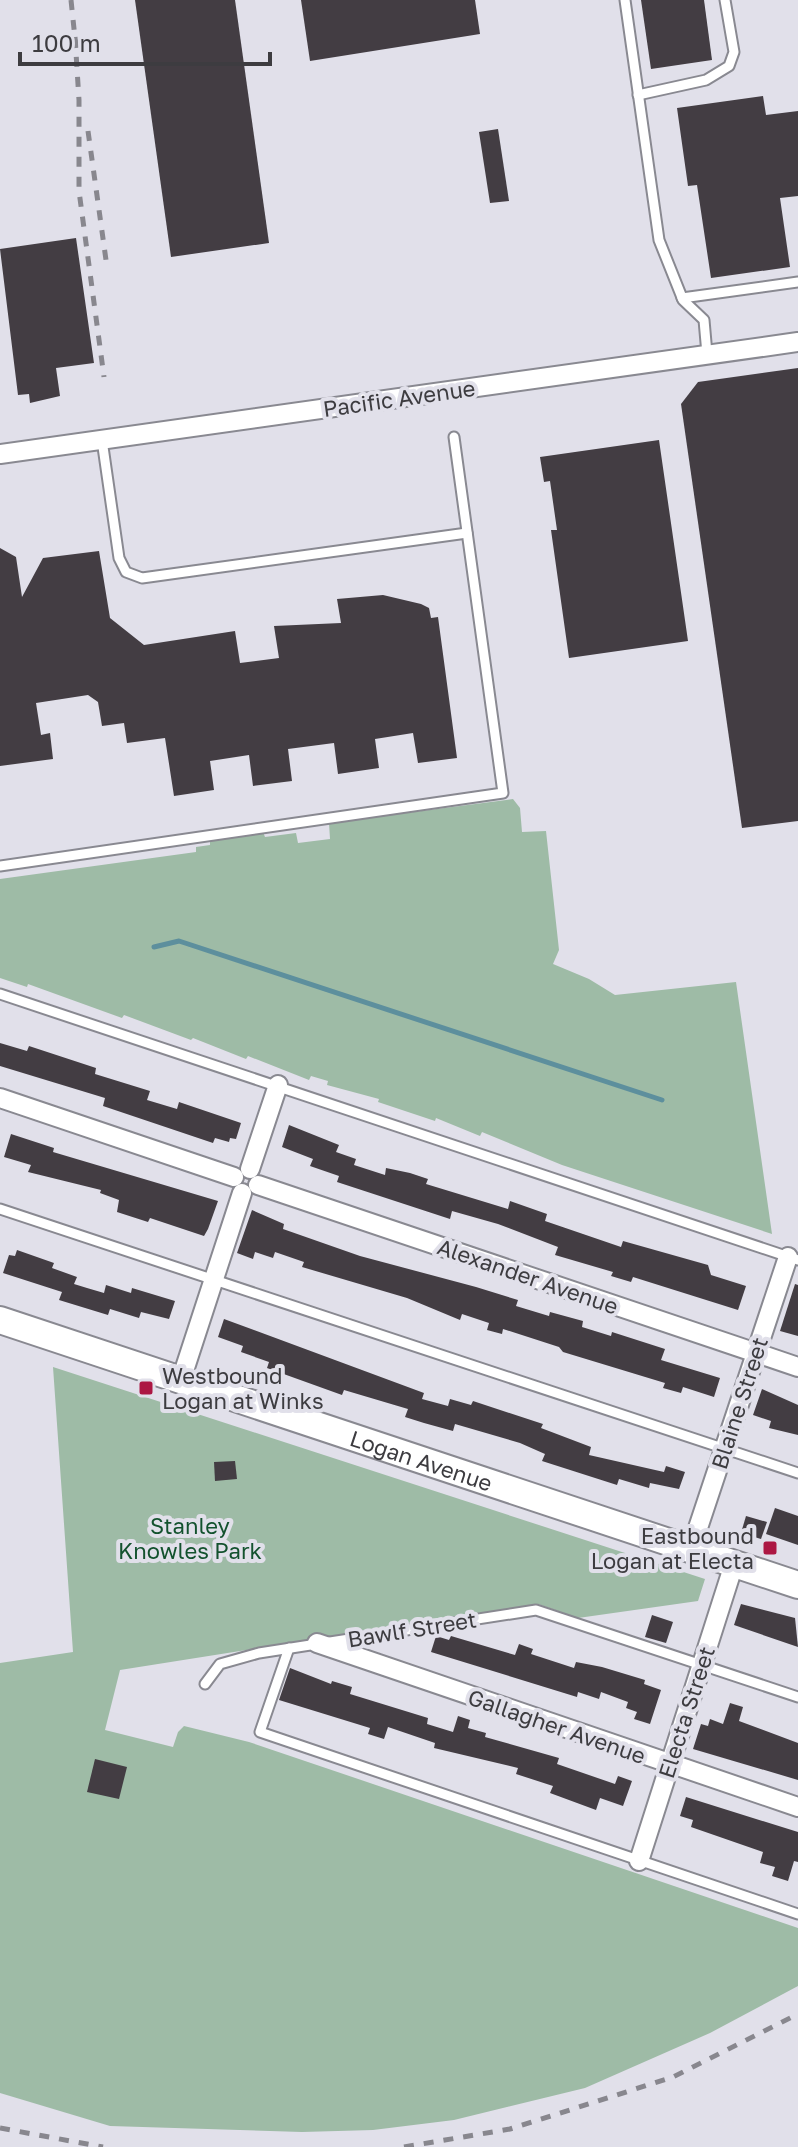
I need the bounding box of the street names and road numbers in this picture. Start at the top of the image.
street label: Pacific Avenue [321,374,477,422]
street label: Alexander Avenue [434,1232,622,1320]
street label: Blaine Street [705,1334,773,1472]
street label: Logan Avenue [347,1424,496,1496]
street label: Bawlf Street [346,1605,478,1653]
street label: Electa Street [652,1643,720,1781]
street label: Gallagher Avenue [465,1683,649,1769]

